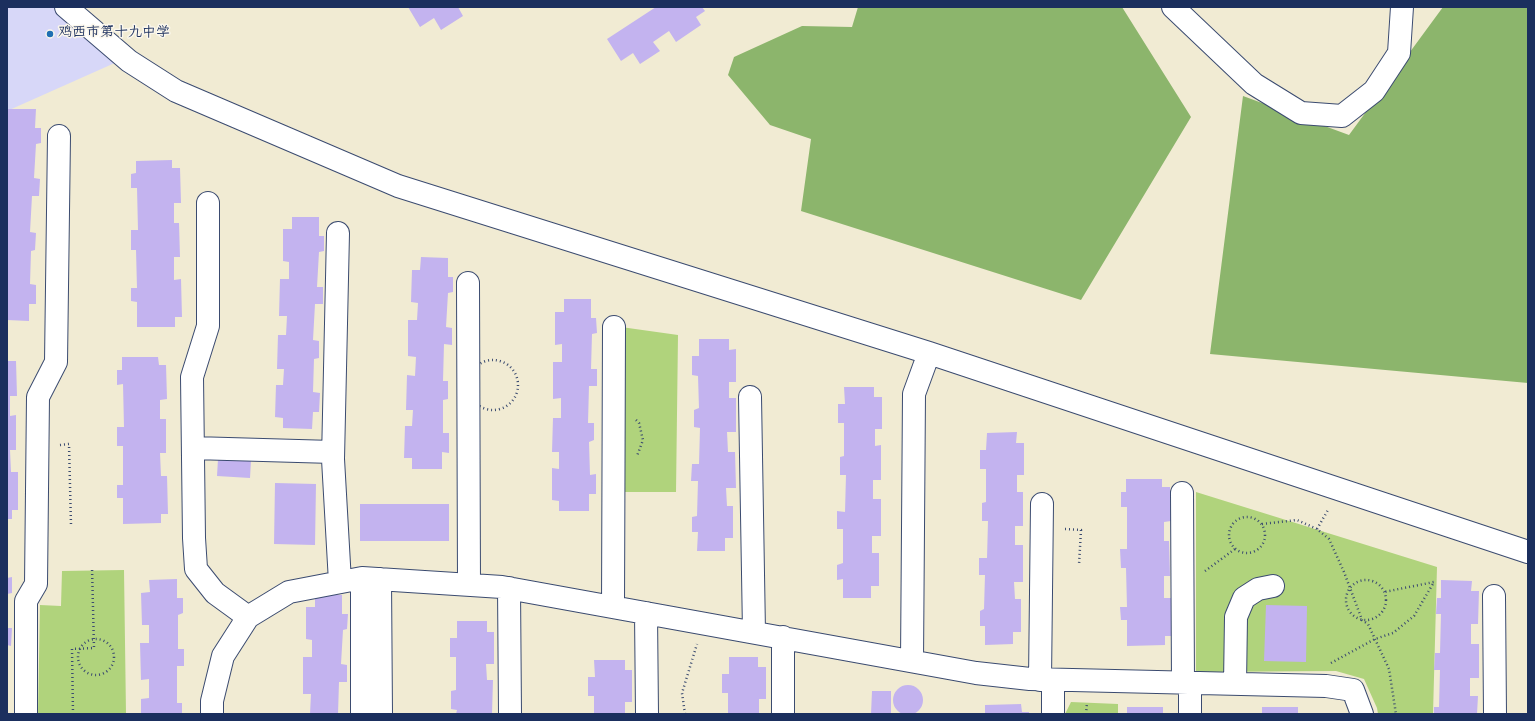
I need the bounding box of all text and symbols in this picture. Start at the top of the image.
place label: 鸡西市第十九中学 [58,26,170,42]
marker: 鸡西市第十九中学 [45,29,55,39]

